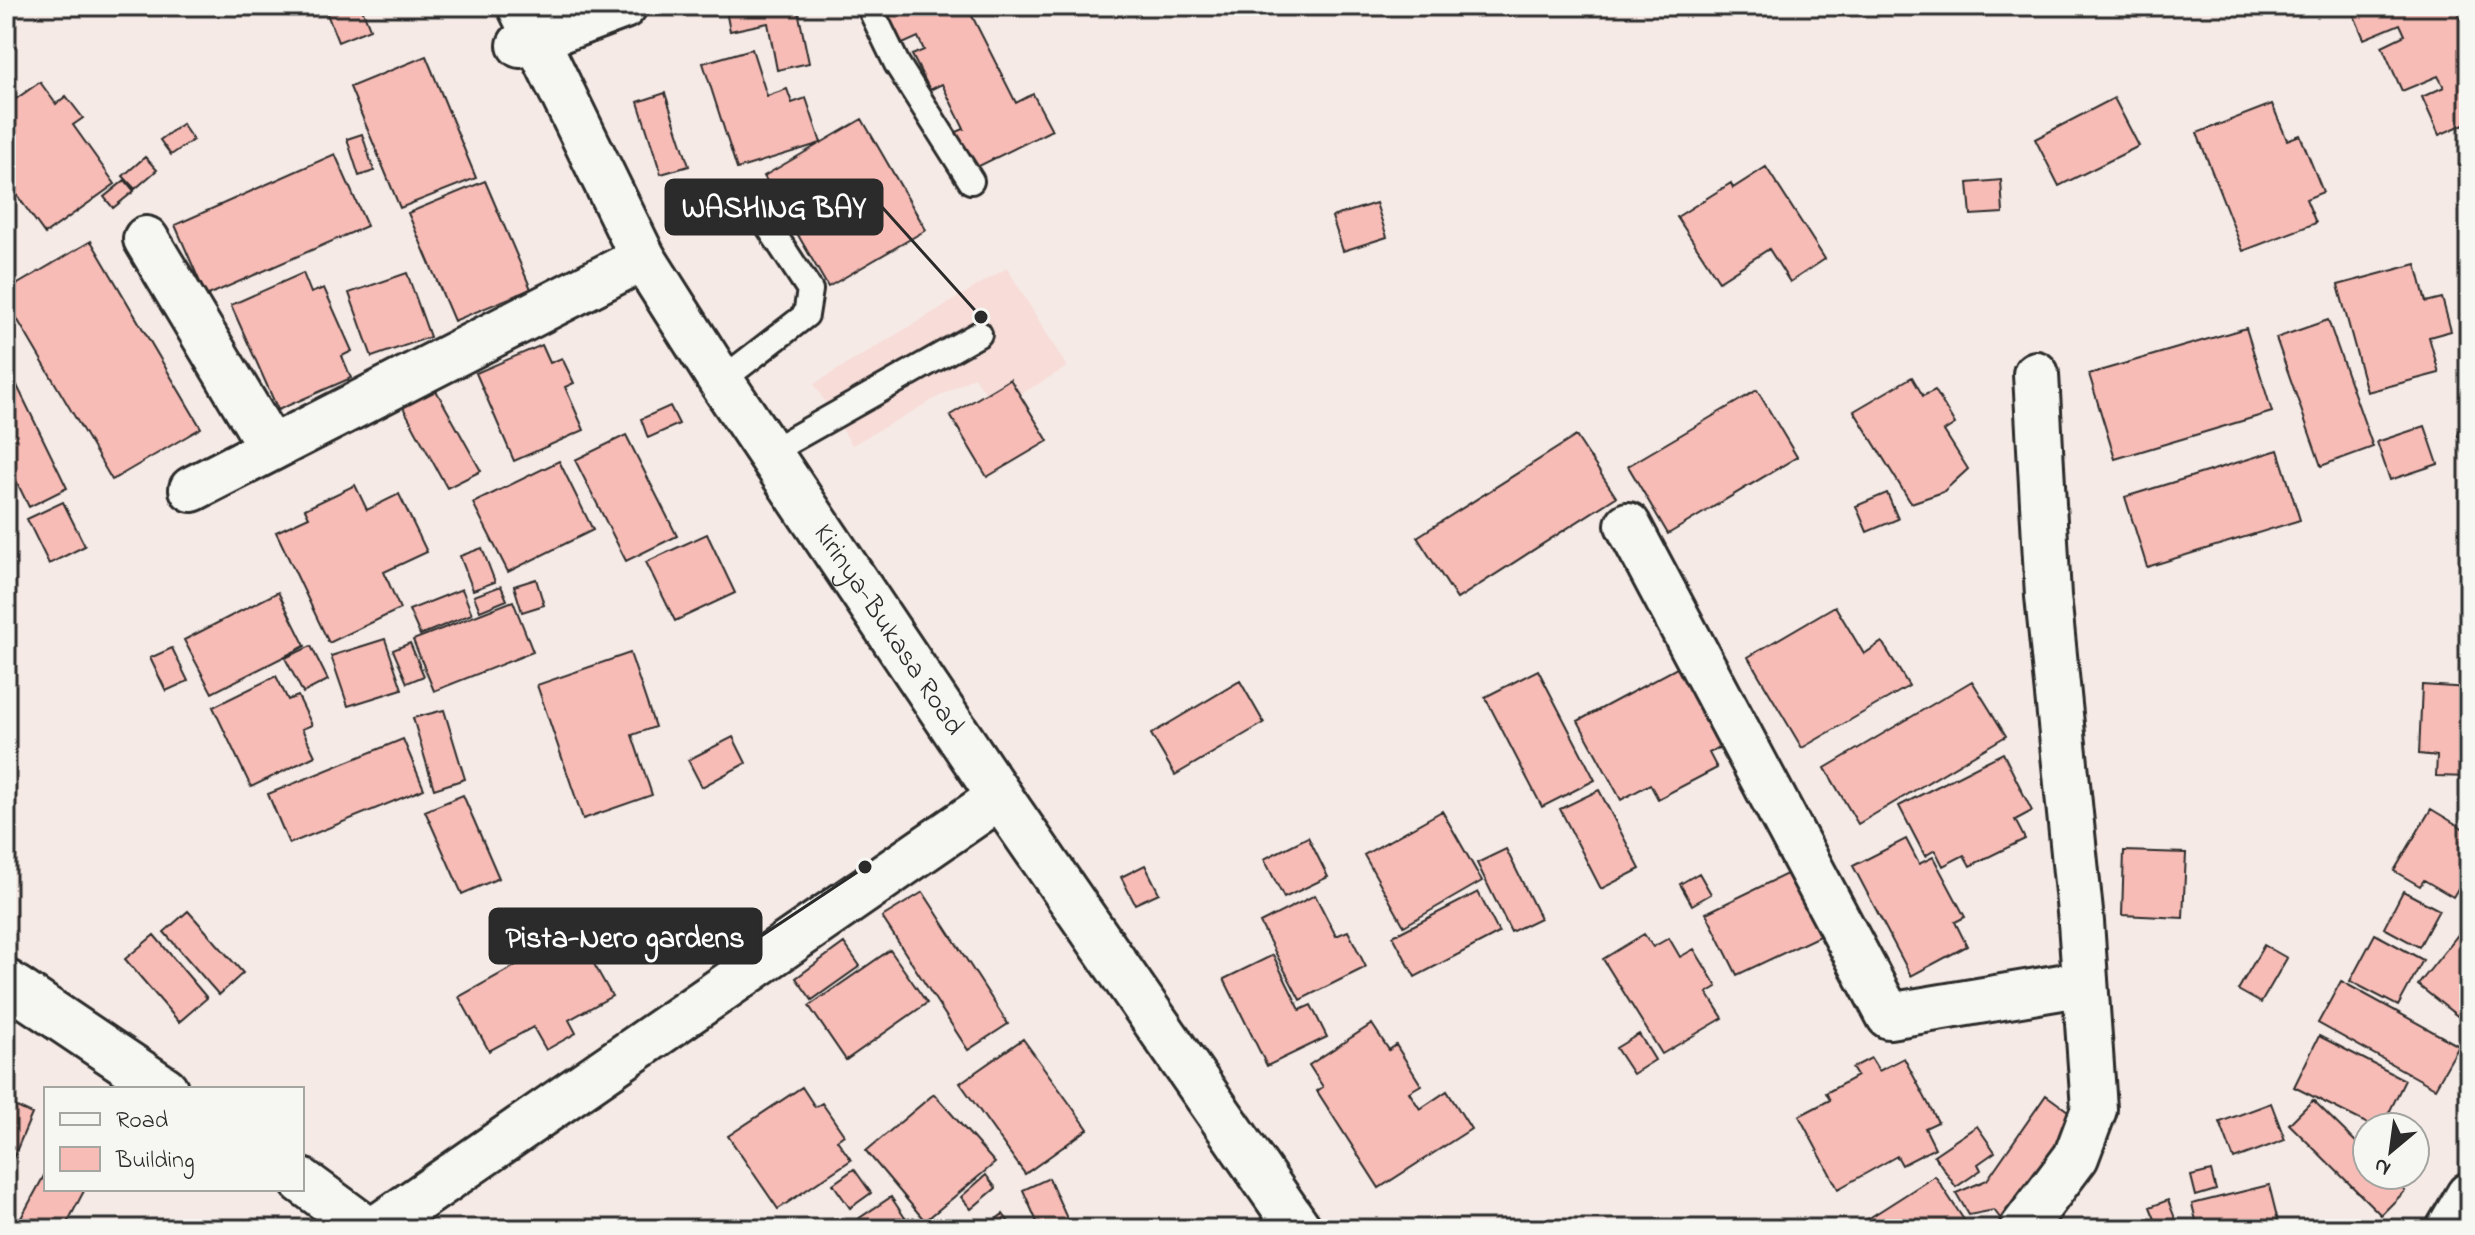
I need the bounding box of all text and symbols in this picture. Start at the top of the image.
callout: WASHING BAY [666,180,882,234]
text: WASHING BAY [682,188,867,232]
street label: Kirinya-Bukasa Road [802,516,974,744]
callout: Pista-Nero gardens [490,909,761,963]
text: Pista-Nero gardens [505,918,745,963]
legend [44,1087,304,1191]
text: Road [116,1104,169,1139]
north arrow [2351,1111,2431,1191]
text: Building [115,1144,195,1179]
text: N [2369,1148,2397,1183]

